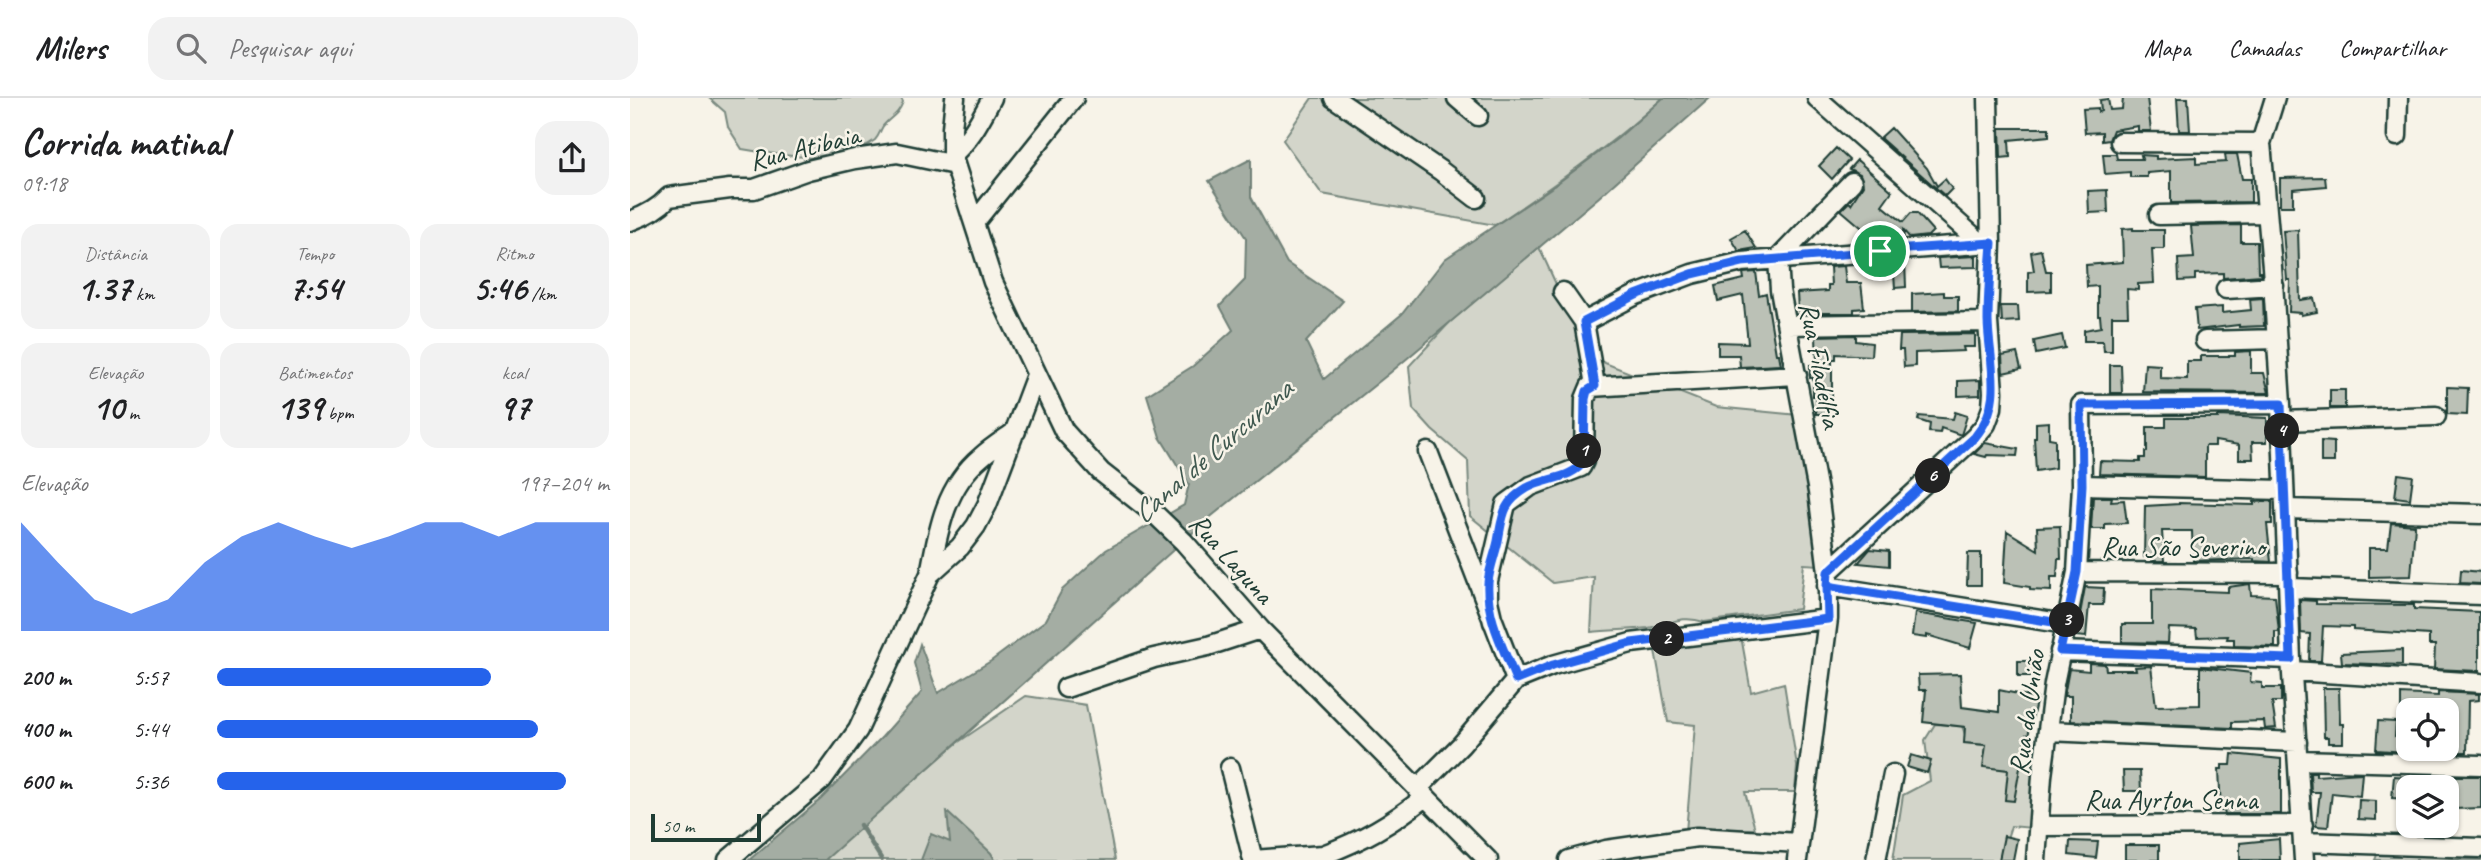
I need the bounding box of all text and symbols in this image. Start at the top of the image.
search box [148,17,638,80]
text: Milers [35,27,106,69]
icon: search [172,29,210,67]
text: Pesquisar aqui [228,32,352,65]
text: Mapa [2144,33,2191,63]
text: Camadas [2229,33,2301,63]
text: Compartilhar [2339,33,2446,63]
street label: Rua Atibaia [745,116,865,178]
text: Corrida matinal [21,119,227,166]
button: share [535,121,609,195]
text: 09:18 [21,169,67,198]
pin [1850,221,1910,281]
icon: arrive [1861,232,1899,270]
text: Distância [85,242,147,266]
text: Tempo [296,242,334,266]
text: Ritmo [495,242,534,266]
text: 1.37 [77,266,131,311]
text: 7:54 [288,266,342,311]
text: 5:46 [472,266,527,311]
text: km [131,282,154,306]
text: /km [527,282,556,306]
street label: Rua Filadélfia [1791,299,1850,433]
text: Elevação [88,361,143,385]
text: Batimentos [278,361,352,385]
text: kcal [502,361,527,385]
water label: Canal de Curcurana [1124,369,1303,531]
text: 10 [92,385,124,430]
text: 139 [276,385,323,430]
text: 97 [499,385,530,430]
text: m [124,401,139,425]
text: bpm [323,401,354,425]
pin: 4 [2264,414,2300,448]
text: 4 [2277,418,2286,442]
pin: 1 [1566,434,1602,468]
text: 1 [1579,438,1588,462]
pin: 6 [1916,458,1950,494]
text: 6 [1928,463,1937,487]
text: Elevação [21,469,88,498]
text: 197–204 m [518,469,609,498]
street label: Rua Laguna [1182,506,1283,612]
street label: Rua São Severino [2101,529,2268,564]
pin: 3 [2050,602,2084,638]
text: 3 [2062,607,2071,631]
pin: 2 [1650,622,1684,656]
text: 2 [1662,626,1671,650]
street label: Rua da União [2000,646,2053,777]
text: 200 m [21,663,71,692]
text: 5:57 [133,663,169,692]
map controls [2396,698,2459,838]
button: locate [2396,698,2459,761]
text: 400 m [21,715,71,744]
text: 5:44 [133,715,169,744]
text: 600 m [21,767,71,796]
text: 5:36 [133,767,169,796]
button: layers [2396,775,2459,838]
street label: Rua Ayrton Senna [2084,782,2259,817]
scale bar [651,811,761,843]
text: 50 m [662,814,694,838]

